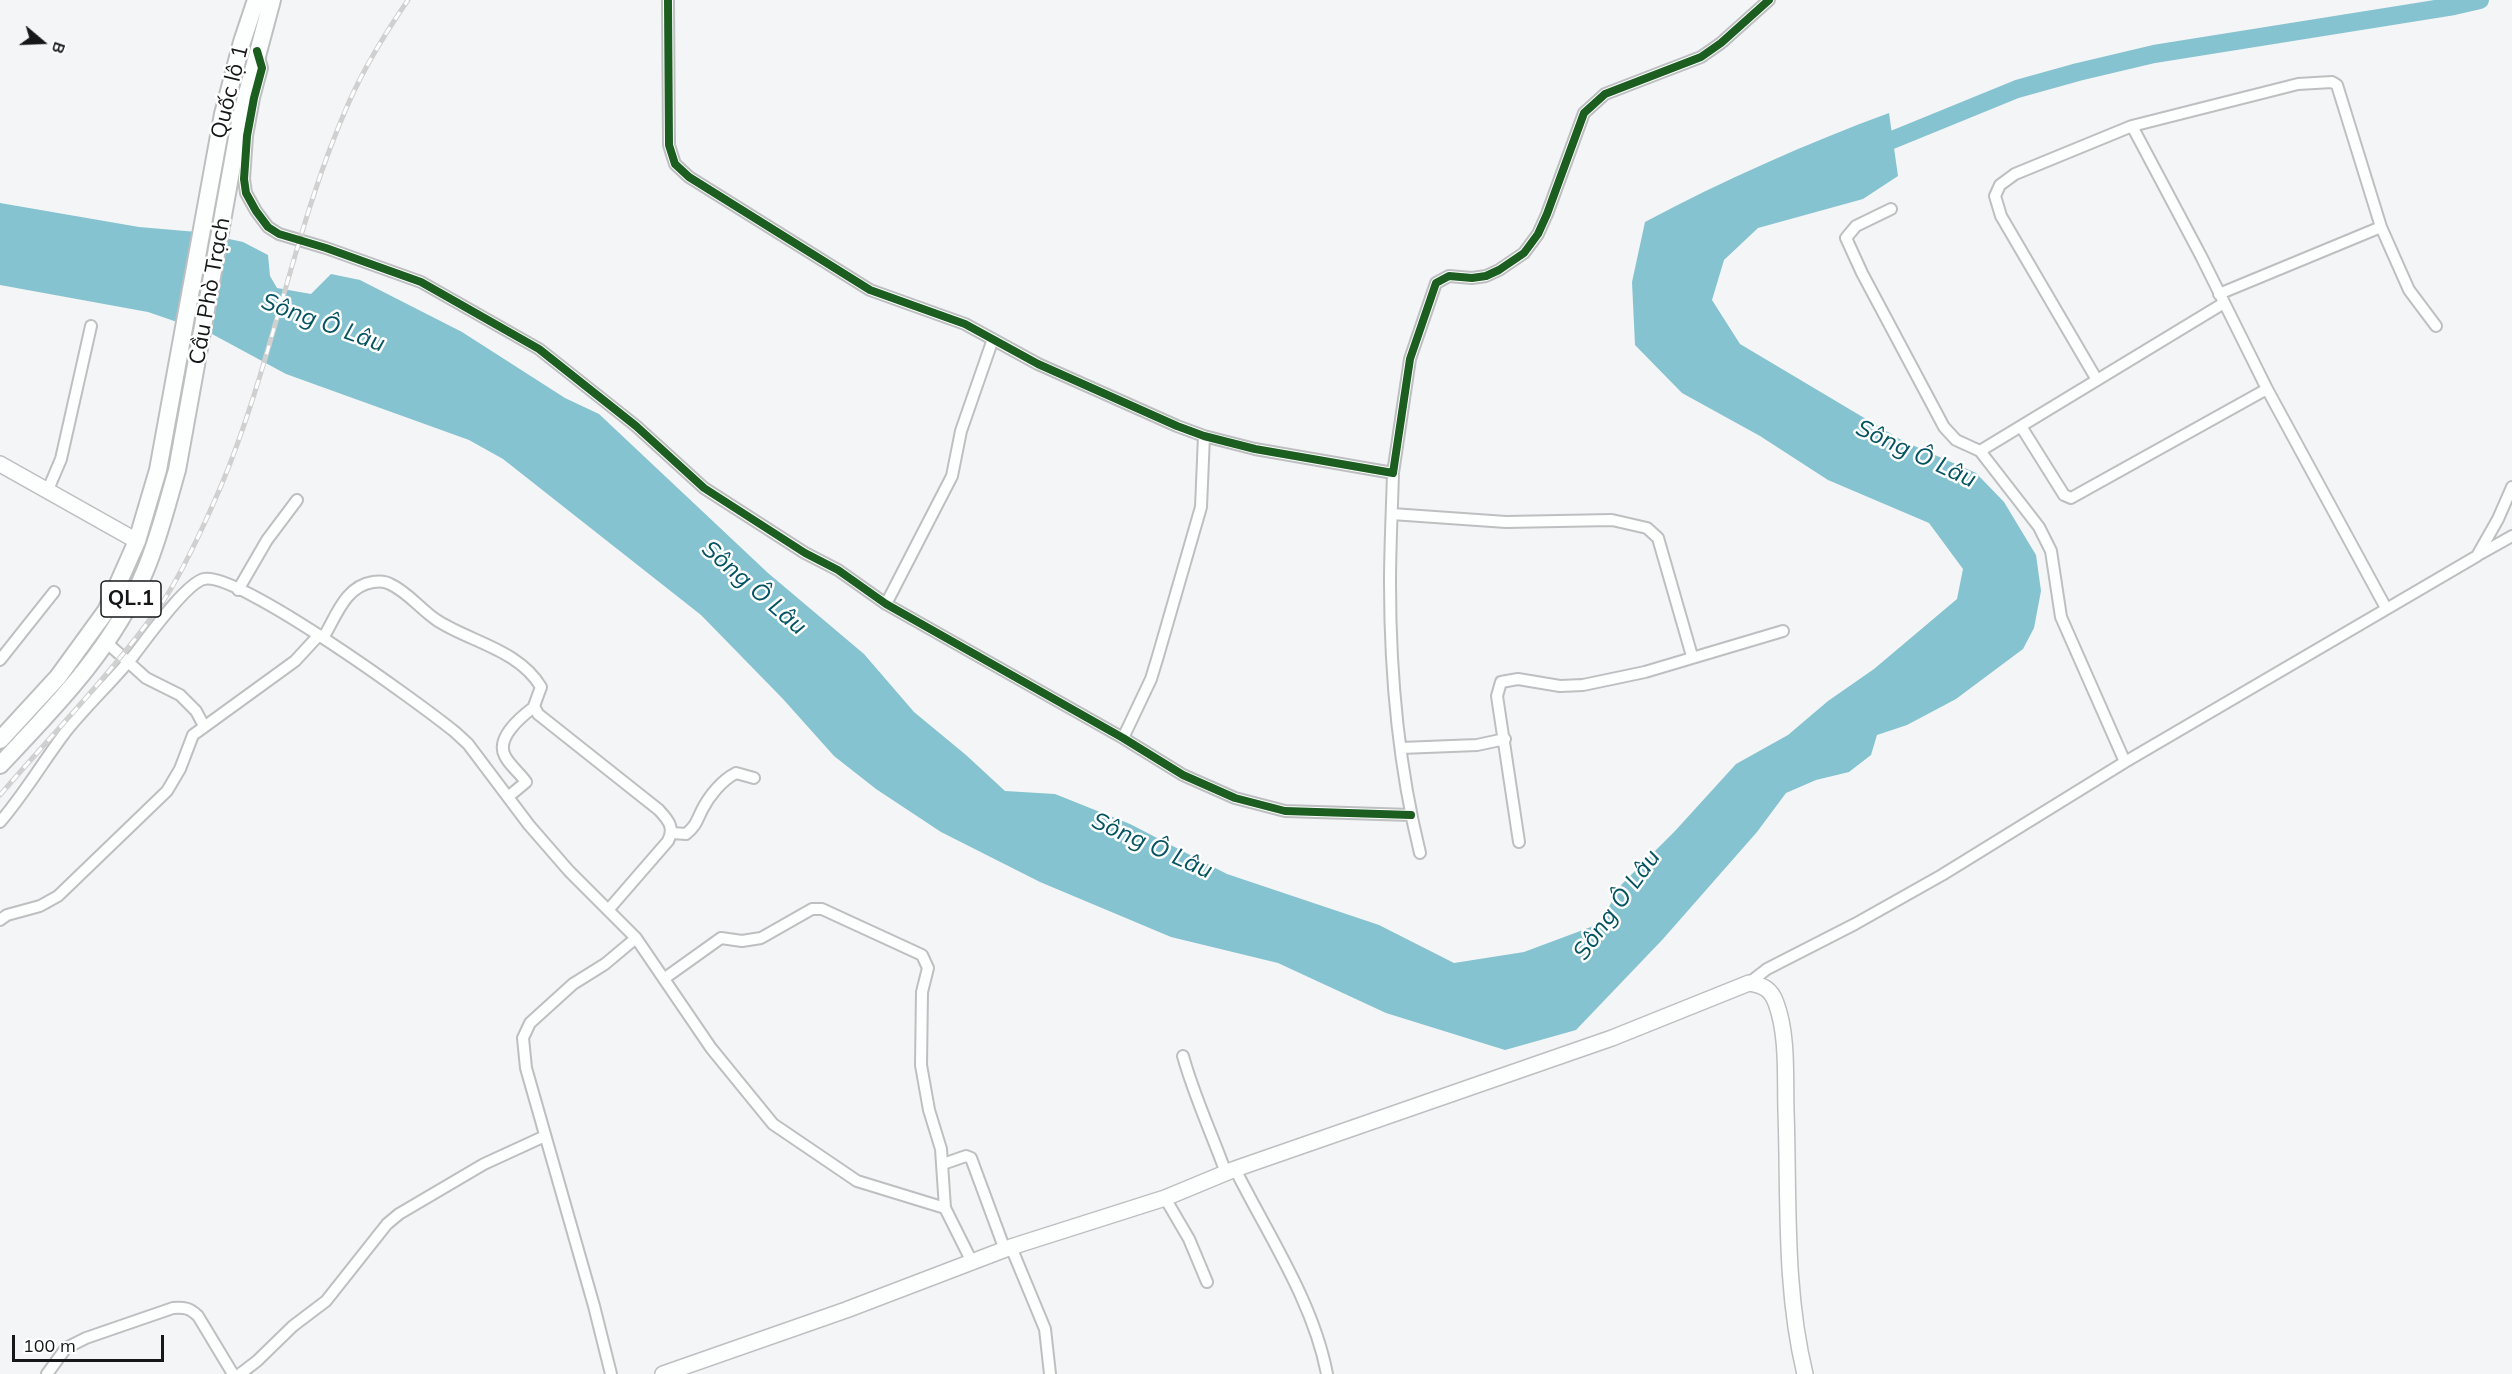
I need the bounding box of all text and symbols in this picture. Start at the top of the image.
north arrow [12,12,72,72]
text: B [48,39,70,56]
street label: Quốc lộ 1 [206,42,254,142]
street label: Cầu Phò Trạch [184,215,236,367]
water label: Sông Ô Lâu [257,287,389,359]
water label: Sông Ô Lâu [1851,414,1981,494]
water label: Sông Ô Lâu [696,535,812,641]
road number: QL.1 [101,581,161,617]
water label: Sông Ô Lâu [1087,806,1217,886]
water label: Sông Ô Lâu [1567,844,1667,966]
scale bar [15,1323,166,1361]
text: 100 m [23,1334,76,1357]

